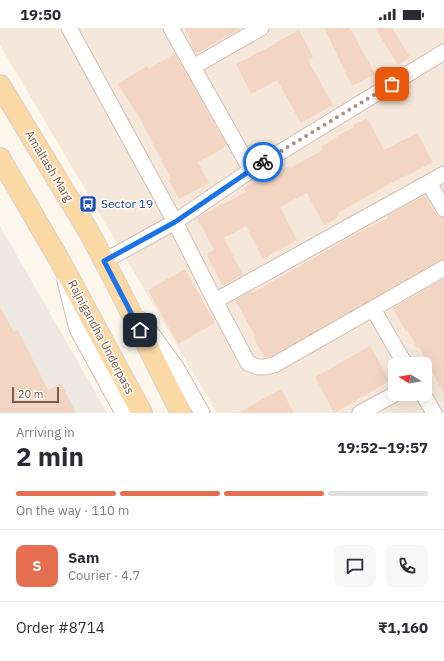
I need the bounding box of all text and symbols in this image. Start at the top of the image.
text: 19:50 [20,5,61,24]
pin [375,67,409,101]
icon: bag [381,73,403,95]
street label: Amaltash Marg [22,127,77,205]
courier [243,142,283,182]
icon: bike [252,151,274,173]
bus stop icon: Sector 19 [78,194,98,214]
place label: Sector 19 [101,196,153,211]
street label: Rajnigandha Underpass [65,277,138,397]
pin [123,313,157,347]
icon: home [129,319,151,341]
north arrow [388,357,432,401]
map controls [388,357,432,401]
scale bar [12,385,59,404]
text: 20 m [18,387,43,401]
text: Arriving in [16,424,75,441]
text: 19:52–19:57 [337,438,428,457]
text: 2 min [16,439,84,473]
text: On the way · 110 m [16,502,129,519]
button: chat [334,545,376,587]
button: phone [386,545,428,587]
text: Sam [68,548,99,567]
text: S [32,556,42,575]
text: Courier · 4.7 [68,567,140,584]
text: Order #8714 [16,618,105,637]
text: ₹1,160 [378,618,428,637]

